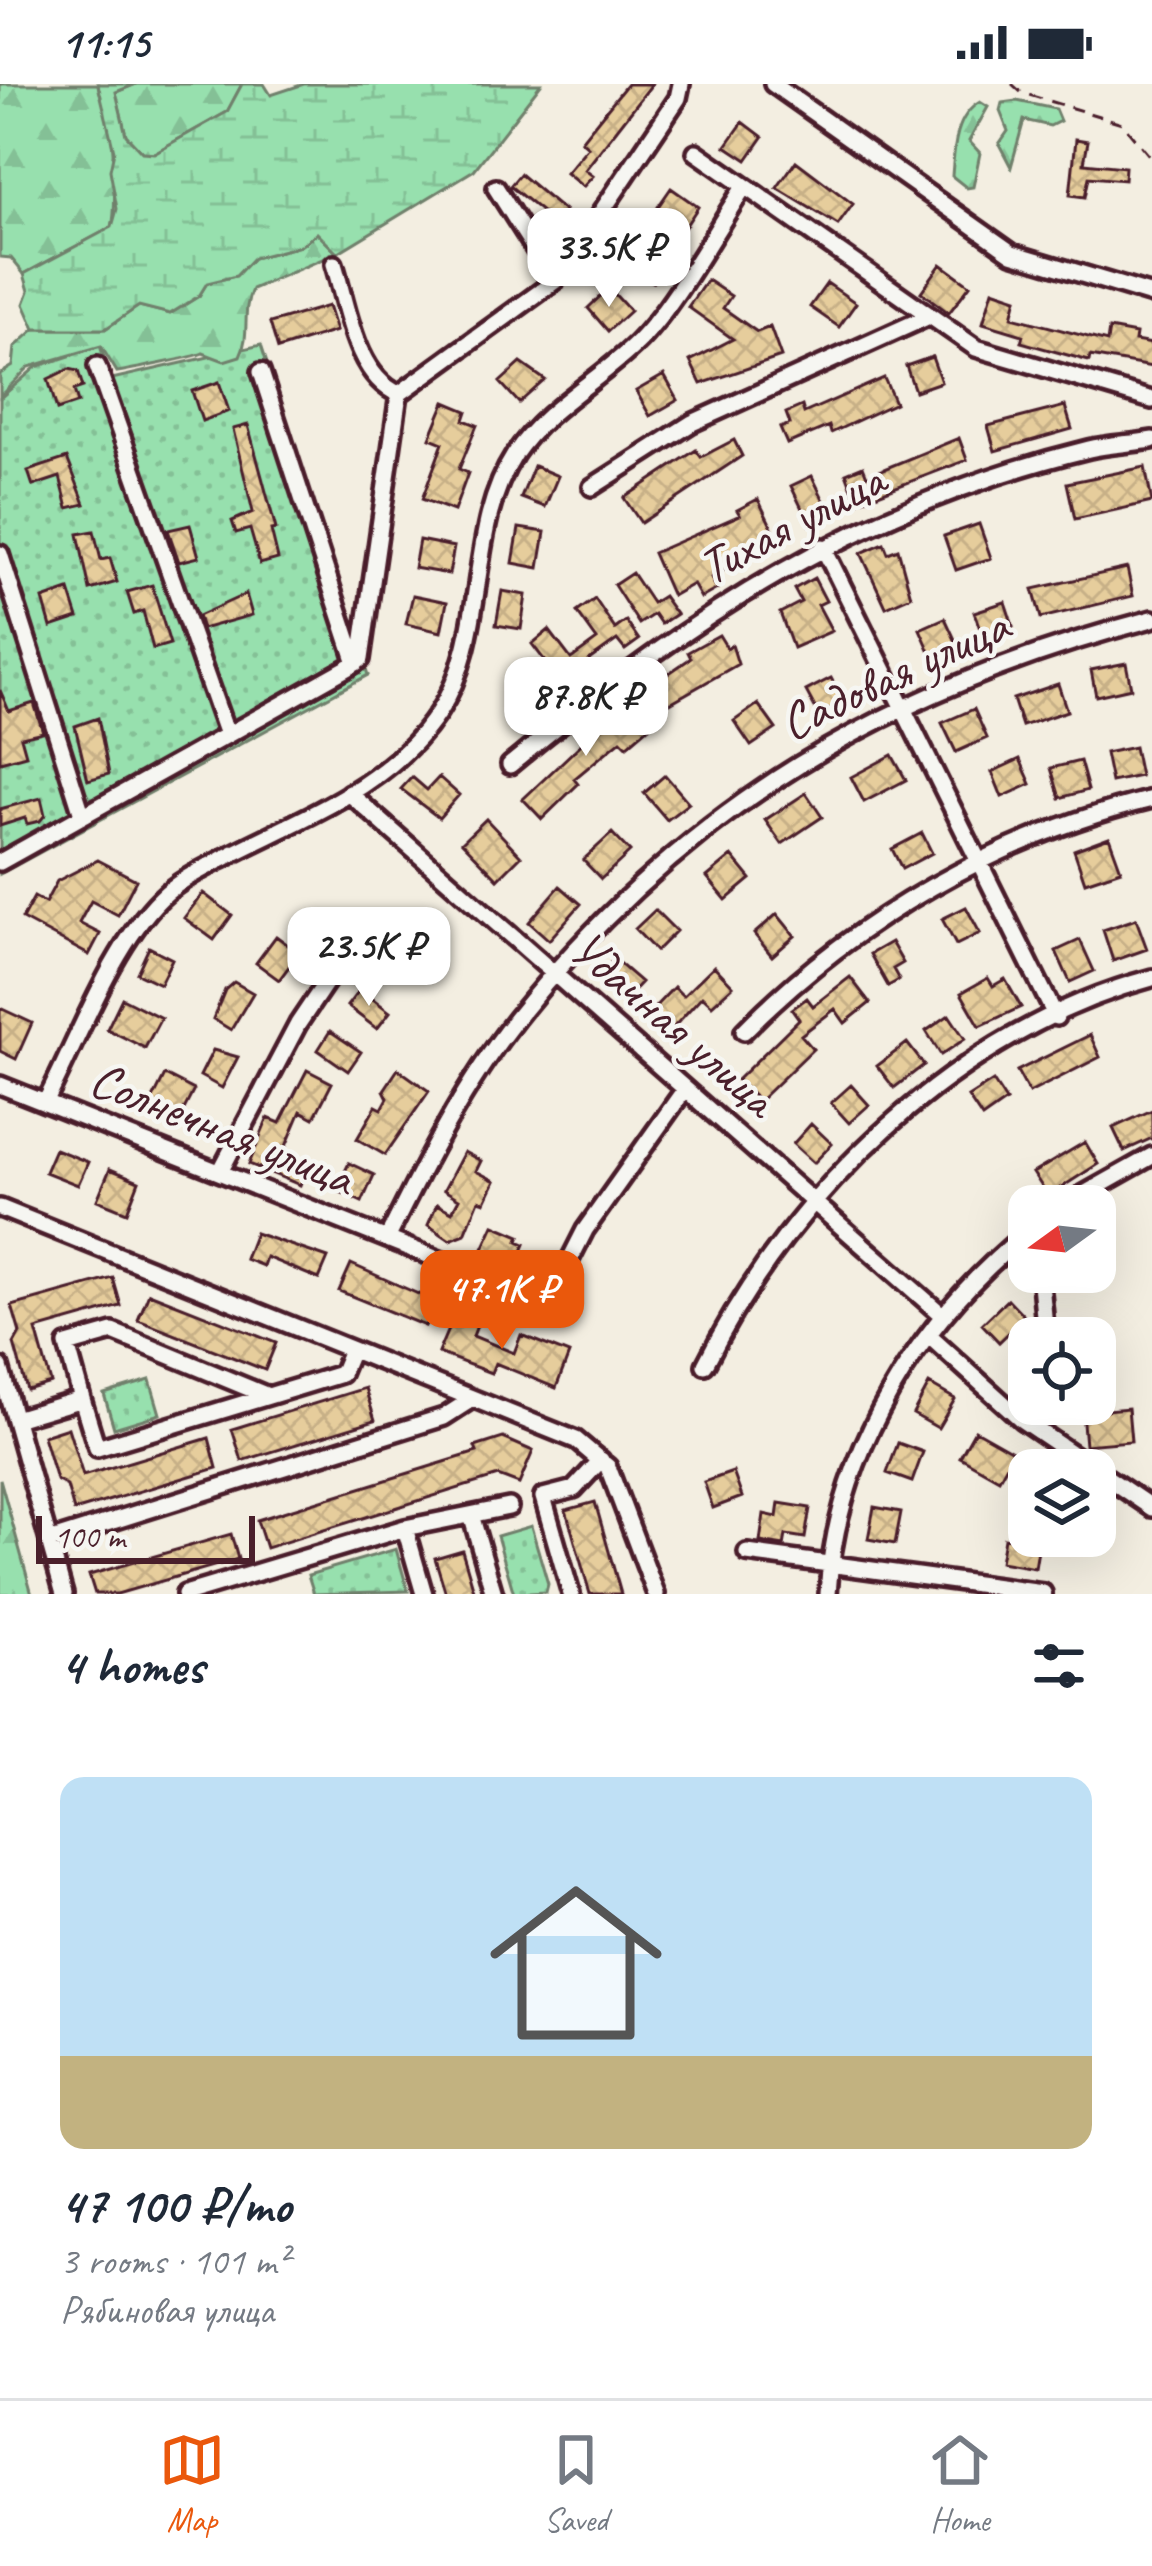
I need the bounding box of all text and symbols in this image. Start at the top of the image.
text: 11:15 [60,14,149,71]
pin: 33.5K ₽ [498,208,720,310]
text: 33.5K ₽ [554,222,664,271]
street label: Тихая улица [687,446,899,599]
street label: Садовая улица [770,592,1022,755]
pin: 87.8K ₽ [475,657,697,759]
text: 87.8K ₽ [531,671,641,720]
pin: 23.5K ₽ [258,907,480,1009]
street label: Удачная улица [557,916,792,1133]
text: 23.5K ₽ [314,921,424,970]
street label: Солнечная улица [81,1046,366,1211]
north arrow [1008,1185,1116,1293]
map controls [1008,1185,1116,1557]
pin: 47.1K ₽ [391,1250,613,1352]
text: 47.1K ₽ [447,1264,557,1313]
button: locate [1008,1317,1116,1425]
button: layers [1008,1449,1116,1557]
scale bar [36,1510,255,1563]
text: 100 m [54,1516,125,1558]
icon: filters [1026,1633,1092,1699]
text: 4 homes [60,1634,204,1698]
icon: home [468,1855,684,2071]
text: 47 100 ₽/mo [60,2173,291,2237]
text: 3 rooms · 101 m² [60,2237,288,2286]
text: Рябиновая улица [60,2286,274,2335]
tab: Map [159,2427,225,2541]
tab: Saved [543,2427,609,2541]
tab: Home [927,2427,993,2541]

